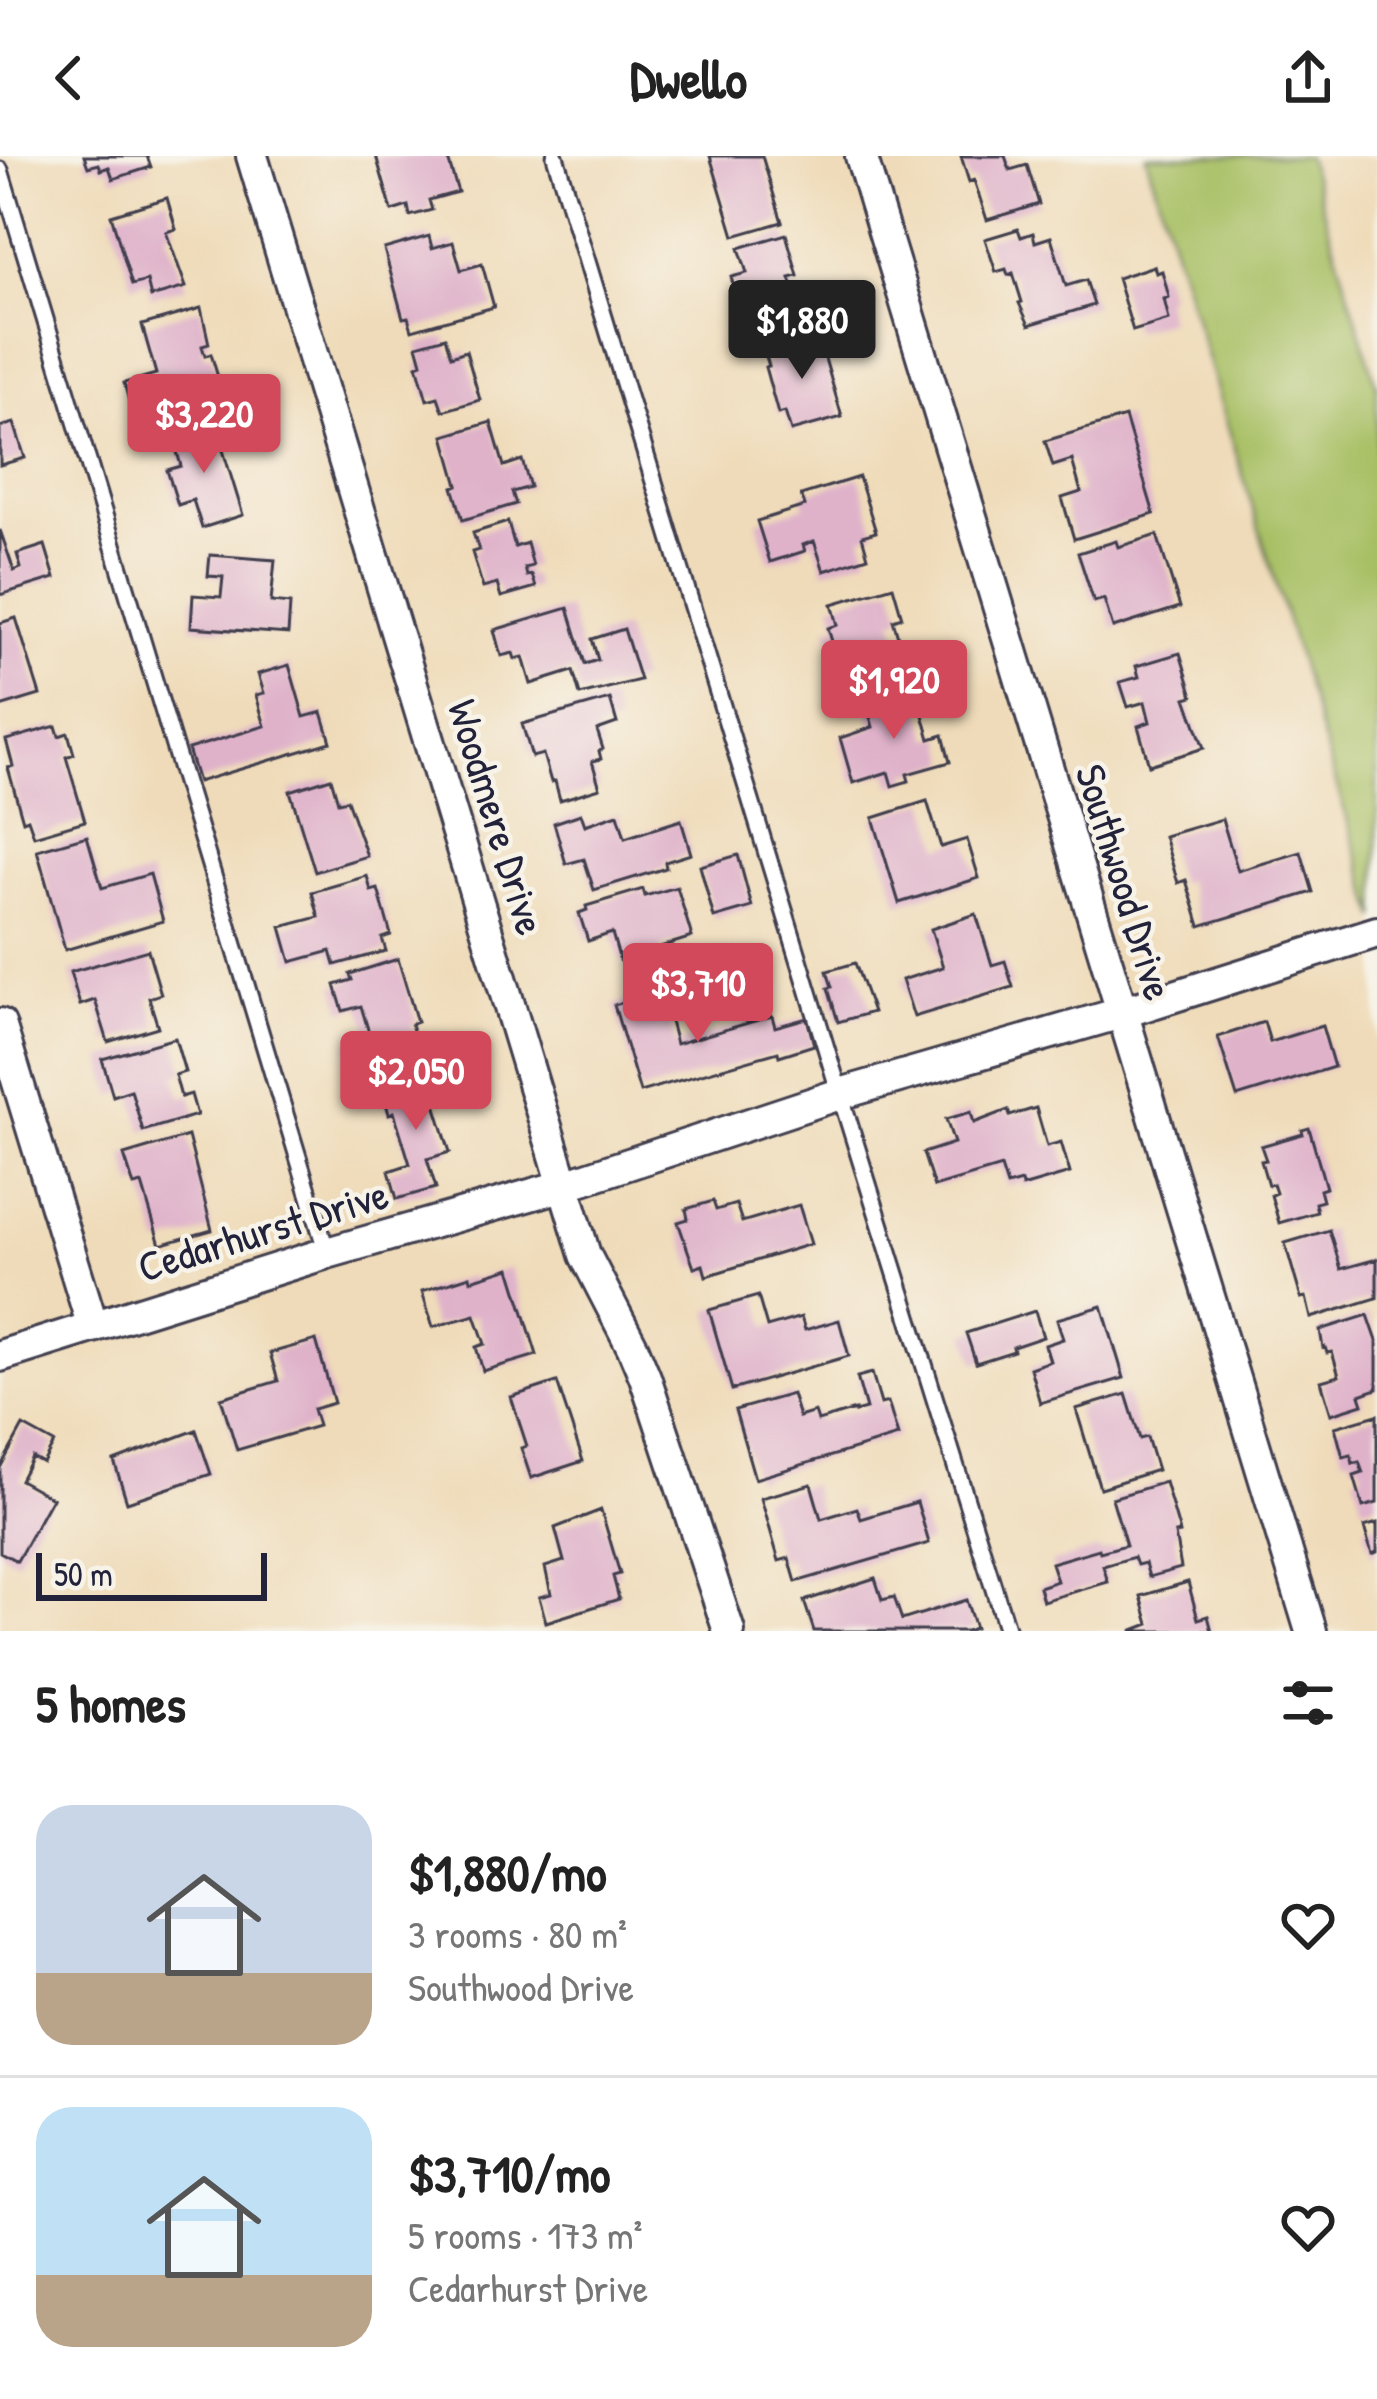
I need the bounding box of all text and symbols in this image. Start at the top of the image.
text: Dwello [630,42,747,115]
icon: back [36,45,102,111]
icon: share [1275,45,1341,111]
pin: $1,880 [704,280,900,382]
text: $1,880 [755,292,849,345]
pin: $3,220 [106,374,302,476]
text: $3,220 [154,386,254,439]
pin: $1,920 [796,640,992,742]
text: $1,920 [848,652,940,705]
street label: Woodmere Drive [435,692,560,941]
street label: Southwood Drive [1063,757,1188,1007]
pin: $3,710 [600,943,796,1045]
text: $3,710 [650,955,746,1008]
pin: $2,050 [318,1031,514,1133]
text: $2,050 [367,1043,465,1096]
street label: Cedarhurst Drive [131,1164,395,1295]
scale bar [36,1547,267,1600]
text: 50 m [54,1552,113,1596]
text: 5 homes [36,1669,186,1738]
icon: filters [1275,1670,1341,1736]
text: $1,880/mo [408,1838,607,1907]
icon: home [132,1853,276,1997]
icon: heart [1275,1892,1341,1958]
text: 3 rooms · 80 m² [408,1907,627,1960]
text: Southwood Drive [408,1960,634,2013]
text: $3,710/mo [408,2139,610,2208]
icon: home [132,2155,276,2299]
icon: heart [1275,2194,1341,2260]
text: 5 rooms · 173 m² [408,2208,643,2261]
text: Cedarhurst Drive [408,2261,648,2314]

